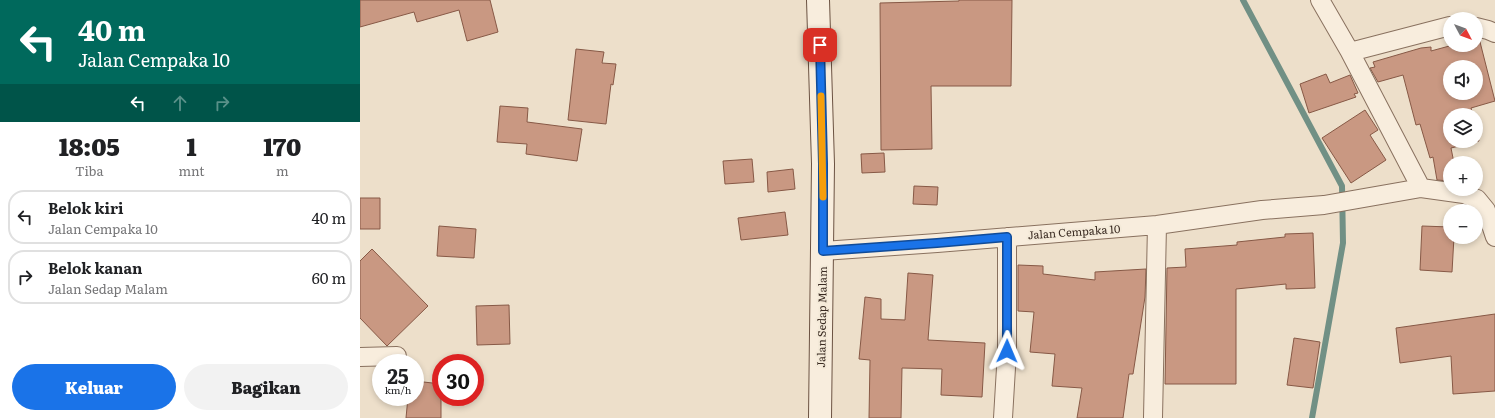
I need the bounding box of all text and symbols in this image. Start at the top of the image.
text: 40 m [78,8,146,50]
north arrow [1443,12,1483,52]
map controls [1443,12,1483,244]
icon: left [12,16,64,68]
pin [803,28,837,62]
icon: arrive [809,34,831,56]
text: Jalan Cempaka 10 [78,46,230,73]
button: sound [1443,60,1483,100]
icon: left [127,92,149,114]
icon: ahead [169,92,191,114]
icon: right [211,92,233,114]
button: layers [1443,108,1483,148]
text: 18:05 [59,128,120,163]
text: 1 [187,128,197,163]
text: 170 [263,128,301,163]
button: + [1443,156,1483,196]
text: Tiba [75,161,103,180]
text: mnt [179,161,205,180]
text: m [276,161,289,180]
text: Belok kiri [48,196,124,219]
button: − [1443,204,1483,244]
icon: left [14,206,36,228]
text: 40 m [312,206,346,229]
text: Jalan Cempaka 10 [48,219,158,238]
street label: Jalan Cempaka 10 [1027,220,1121,242]
text: Belok kanan [48,256,142,279]
icon: right [14,266,36,288]
text: 60 m [312,266,346,289]
street label: Jalan Sedap Malam [812,266,830,368]
text: Jalan Sedap Malam [48,279,168,298]
position arrow [986,330,1028,372]
speed limit sign: 30 [432,354,484,406]
text: 25 [387,360,409,390]
button: Keluar [12,364,176,410]
button: Bagikan [184,364,348,410]
text: km/h [385,382,411,397]

